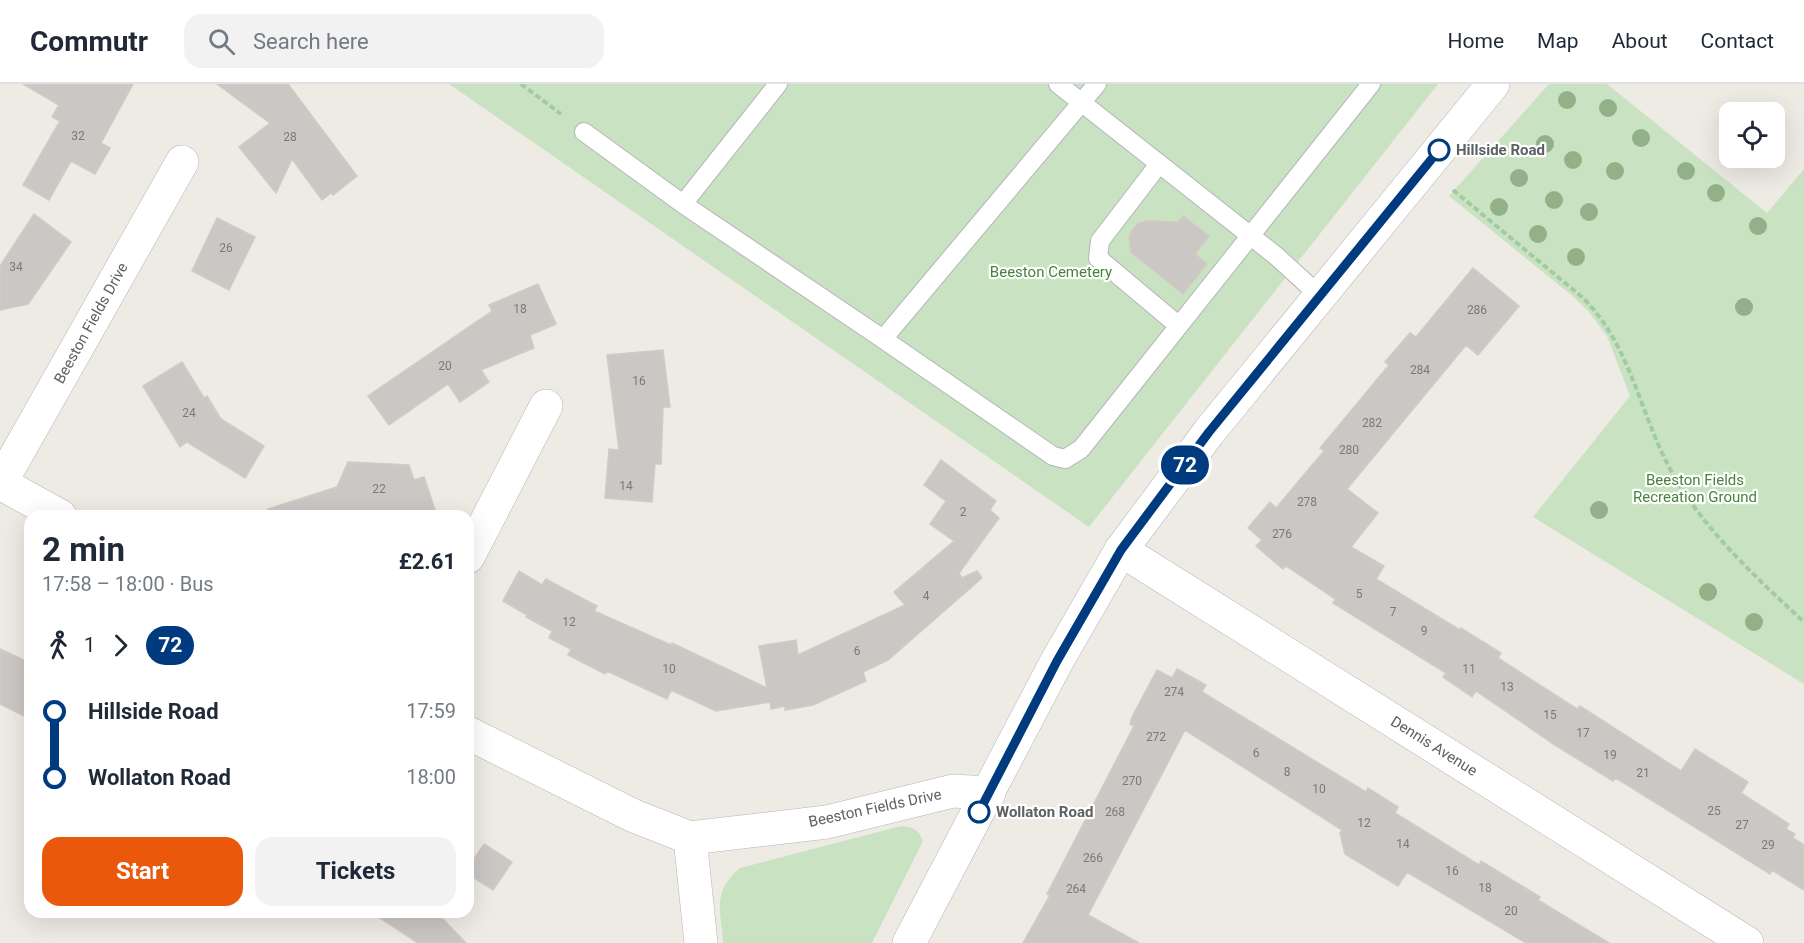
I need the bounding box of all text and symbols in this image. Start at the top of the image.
search box [184,14,604,68]
text: Commutr [30,25,148,58]
icon: search [205,25,238,58]
text: Search here [253,29,369,54]
text: Home [1448,29,1504,53]
text: Map [1537,29,1579,53]
text: About [1612,29,1668,53]
text: Contact [1701,29,1774,53]
map controls [1719,102,1785,168]
button: locate [1719,102,1785,168]
house number: 32 [71,129,85,143]
house number: 28 [283,130,297,144]
marker: Hillside Road [1428,139,1450,161]
place label: Hillside Road [1456,141,1545,159]
house number: 26 [219,241,233,255]
street label: Beeston Fields Drive [50,259,132,387]
house number: 34 [9,260,23,274]
park label: Beeston Cemetery [990,263,1112,281]
house number: 18 [513,302,527,316]
house number: 286 [1467,303,1487,317]
house number: 20 [438,359,452,373]
house number: 284 [1410,363,1430,377]
house number: 16 [632,374,646,388]
house number: 24 [182,406,196,420]
house number: 282 [1362,416,1382,430]
house number: 280 [1339,443,1359,457]
line badge: 72 [1158,446,1212,484]
text: 72 [1173,453,1197,477]
park label: Beeston Fields Recreation Ground [1633,471,1757,506]
house number: 14 [619,479,633,493]
house number: 22 [372,482,386,496]
house number: 278 [1297,495,1317,509]
house number: 2 [960,505,967,519]
house number: 276 [1272,527,1292,541]
text: 2 min [42,530,125,569]
text: £2.61 [399,549,456,574]
text: 17:58 – 18:00 · Bus [42,572,214,596]
house number: 5 [1356,587,1363,601]
house number: 4 [923,589,930,603]
house number: 7 [1390,605,1397,619]
house number: 12 [562,615,576,629]
house number: 9 [1421,624,1427,638]
icon: walk [42,629,75,662]
icon: forward [104,629,137,662]
text: 1 [84,633,95,657]
text: 72 [158,633,182,657]
house number: 6 [854,644,861,658]
house number: 10 [662,662,676,676]
house number: 11 [1462,662,1476,676]
house number: 13 [1500,680,1514,694]
house number: 274 [1164,685,1184,699]
text: Hillside Road [88,699,219,724]
text: 17:59 [406,699,456,723]
house number: 15 [1543,708,1557,722]
street label: Dennis Avenue [1387,712,1481,780]
house number: 17 [1576,726,1590,740]
house number: 272 [1146,730,1166,744]
house number: 6 [1253,746,1260,760]
house number: 19 [1603,748,1617,762]
text: Wollaton Road [88,765,231,790]
text: 18:00 [406,765,456,789]
house number: 8 [1284,765,1291,779]
house number: 21 [1636,766,1650,780]
house number: 270 [1122,774,1142,788]
house number: 10 [1312,782,1326,796]
street label: Beeston Fields Drive [807,785,943,831]
marker: Wollaton Road [968,801,990,823]
place label: Wollaton Road [996,803,1093,821]
house number: 25 [1707,804,1721,818]
house number: 268 [1105,805,1125,819]
house number: 12 [1357,816,1371,830]
house number: 27 [1735,818,1749,832]
button: Start [42,837,243,906]
button: Tickets [255,837,456,906]
house number: 14 [1396,837,1410,851]
house number: 29 [1761,838,1775,852]
house number: 266 [1083,851,1103,865]
house number: 16 [1445,864,1459,878]
house number: 18 [1478,881,1492,895]
house number: 264 [1066,882,1086,896]
house number: 20 [1504,904,1518,918]

